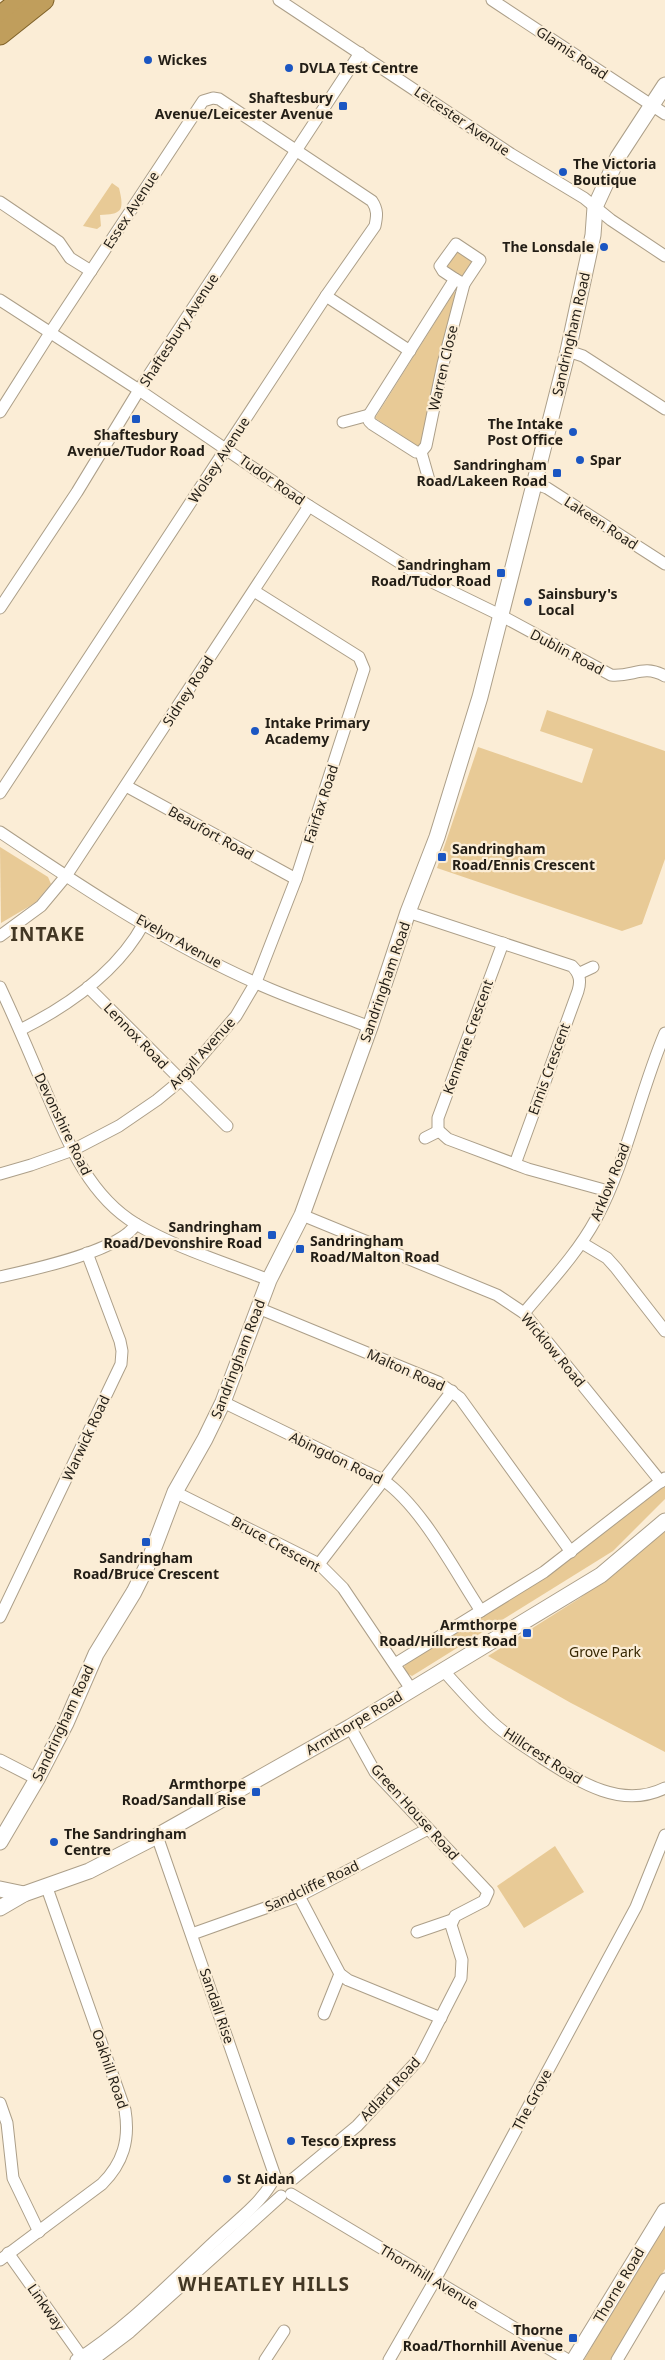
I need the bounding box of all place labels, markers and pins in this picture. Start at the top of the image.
place label: Wickes [158,50,207,69]
marker: Wickes [142,54,154,66]
place label: DVLA Test Centre [299,58,418,77]
marker: DVLA Test Centre [283,62,295,74]
place label: Shaftesbury Avenue/Leicester Avenue [155,88,333,123]
marker: Shaftesbury Avenue/Leicester Avenue [337,100,349,112]
place label: The Victoria Boutique [573,154,656,189]
marker: The Victoria Boutique [557,166,569,178]
place label: The Lonsdale [502,237,594,256]
marker: The Lonsdale [598,241,610,253]
marker: Shaftesbury Avenue/Tudor Road [130,413,142,425]
place label: The Intake Post Office [487,414,563,449]
place label: Shaftesbury Avenue/Tudor Road [67,425,205,460]
marker: The Intake Post Office [567,426,579,438]
place label: Spar [590,450,622,469]
marker: Spar [574,454,586,466]
place label: Sandringham Road/Lakeen Road [417,455,547,490]
marker: Sandringham Road/Lakeen Road [551,467,563,479]
place label: Sandringham Road/Tudor Road [371,555,491,590]
marker: Sandringham Road/Tudor Road [495,567,507,579]
place label: Sainsbury's Local [538,584,618,619]
marker: Sainsbury's Local [522,596,534,608]
place label: Intake Primary Academy [265,713,370,748]
marker: Intake Primary Academy [249,725,261,737]
place label: Sandringham Road/Ennis Crescent [452,839,595,874]
marker: Sandringham Road/Ennis Crescent [436,851,448,863]
place label: Sandringham Road/Devonshire Road [103,1217,262,1252]
marker: Sandringham Road/Devonshire Road [266,1229,278,1241]
place label: Sandringham Road/Malton Road [310,1231,439,1266]
marker: Sandringham Road/Malton Road [294,1243,306,1255]
marker: Sandringham Road/Bruce Crescent [140,1536,152,1548]
place label: Sandringham Road/Bruce Crescent [73,1548,219,1583]
place label: Armthorpe Road/Hillcrest Road [379,1615,517,1650]
marker: Armthorpe Road/Hillcrest Road [521,1627,533,1639]
place label: Armthorpe Road/Sandall Rise [122,1774,246,1809]
marker: Armthorpe Road/Sandall Rise [250,1786,262,1798]
place label: The Sandringham Centre [64,1824,187,1859]
marker: The Sandringham Centre [48,1836,60,1848]
place label: Tesco Express [301,2131,396,2150]
marker: Tesco Express [285,2135,297,2147]
place label: St Aidan [237,2169,295,2188]
marker: St Aidan [221,2173,233,2185]
place label: Thorne Road/Thornhill Avenue [403,2320,563,2355]
marker: Thorne Road/Thornhill Avenue [567,2332,579,2344]

